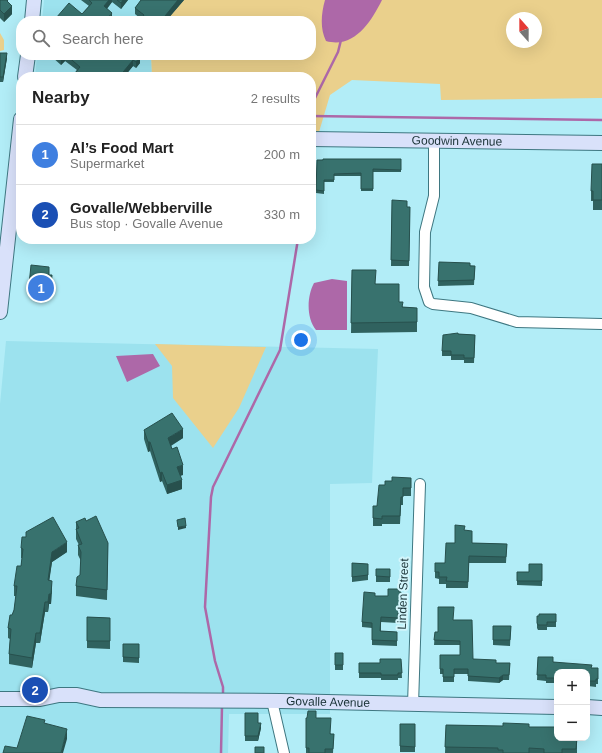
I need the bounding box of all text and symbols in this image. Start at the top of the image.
north arrow [506,12,542,48]
search box [16,16,316,60]
icon: search [30,27,52,49]
text: Search here [62,30,144,47]
text: Nearby [32,88,90,107]
text: 2 results [251,91,300,106]
street label: Goodwin Avenue [412,133,503,149]
text: Al’s Food Mart [70,139,174,156]
text: 1 [41,147,49,162]
text: 200 m [264,147,300,162]
text: Supermarket [70,156,144,171]
text: Govalle/Webberville [70,199,212,216]
text: 2 [41,207,49,222]
text: 330 m [264,207,300,222]
text: Bus stop · Govalle Avenue [70,216,223,231]
pin: 1 [28,273,54,303]
your location [291,330,311,350]
street label: Linden Street [395,557,411,630]
map controls [554,669,590,741]
button: + [554,669,590,705]
pin: 2 [22,675,48,705]
street label: Govalle Avenue [286,694,370,710]
button: − [554,705,590,741]

